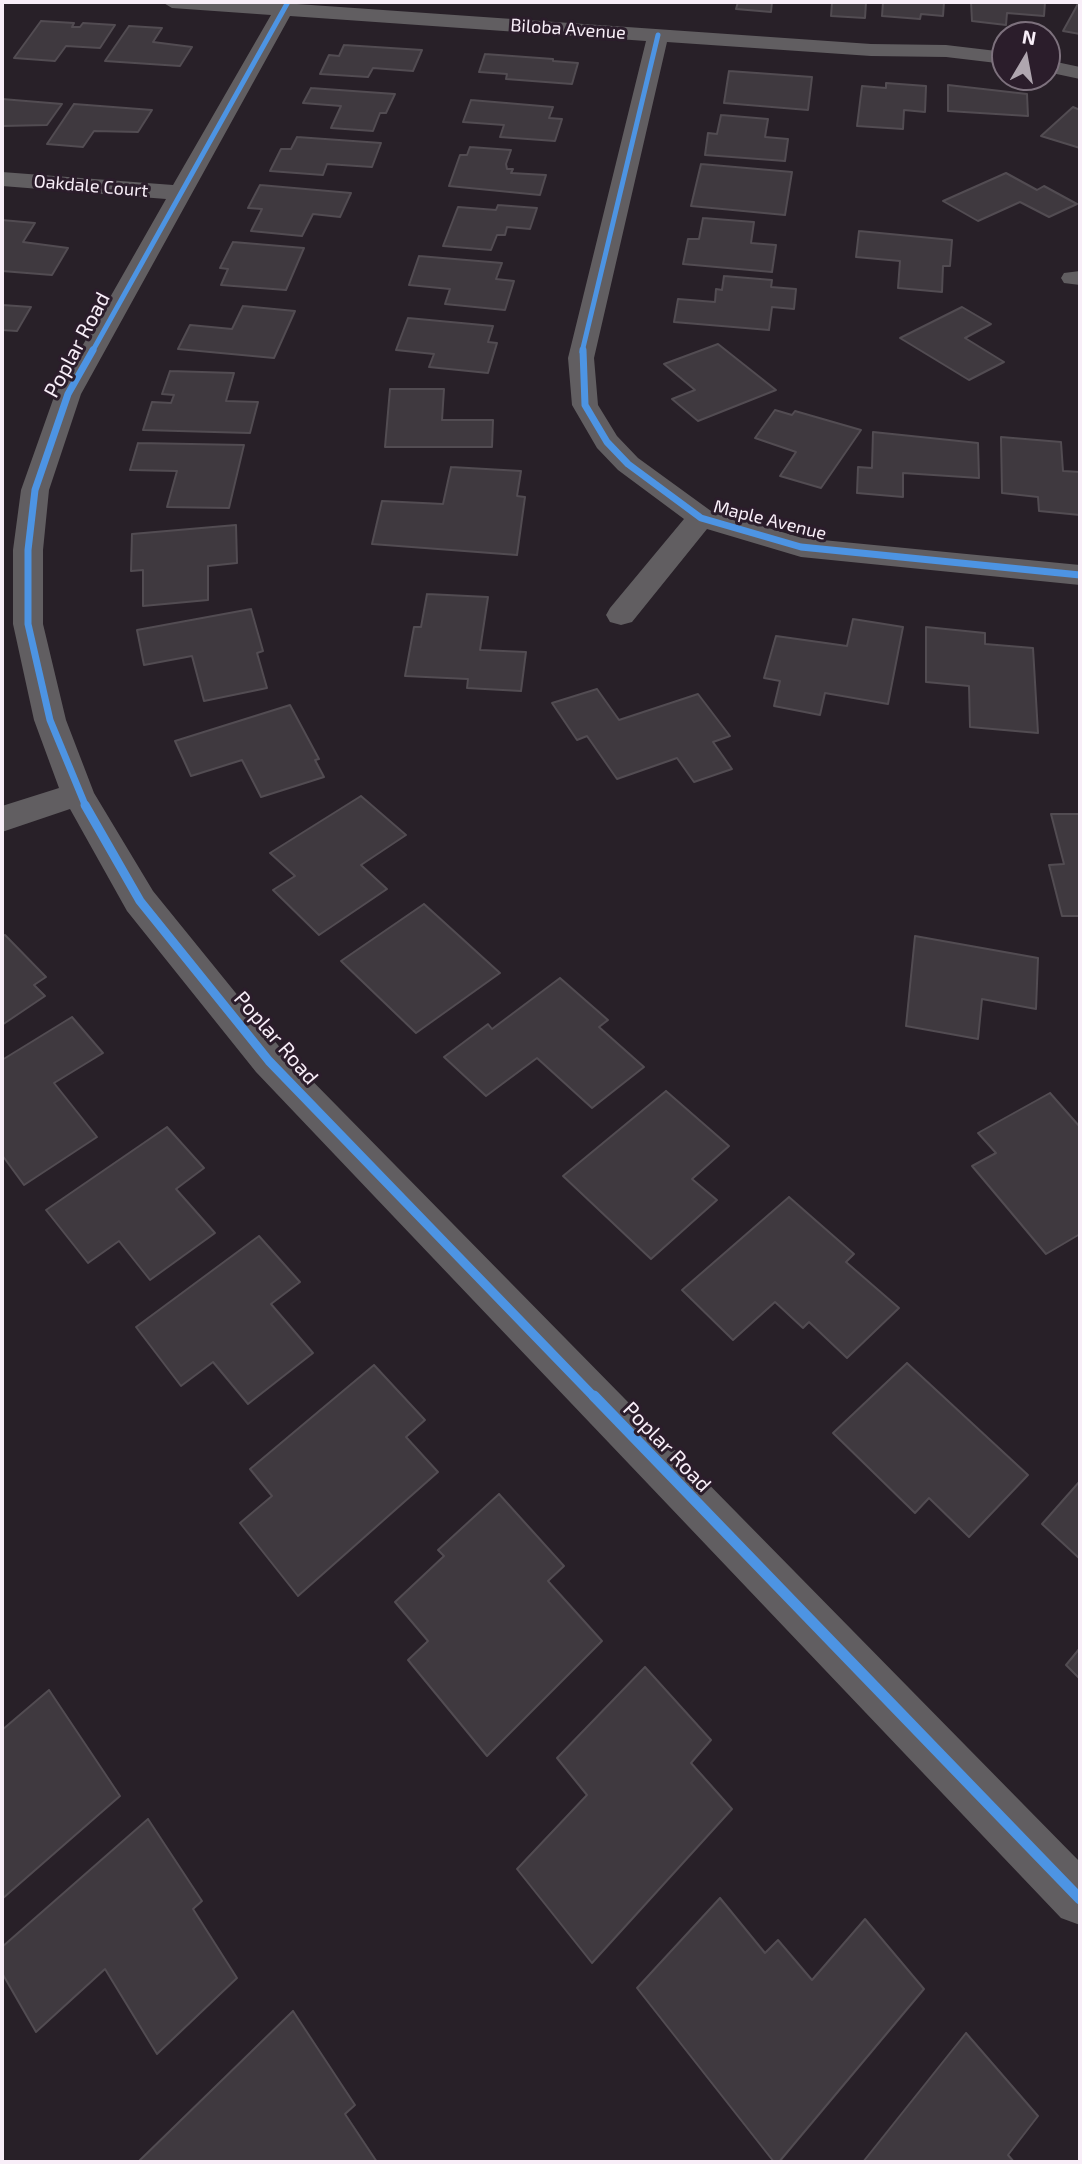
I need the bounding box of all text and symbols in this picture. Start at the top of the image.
street label: Biloba Avenue [510,14,626,44]
north arrow [991,21,1061,91]
text: N [1021,24,1038,49]
street label: Oakdale Court [33,170,149,202]
street label: Poplar Road [39,288,115,402]
street label: Maple Avenue [711,496,829,544]
street label: Poplar Road [229,986,323,1090]
street label: Poplar Road [618,1397,716,1497]

